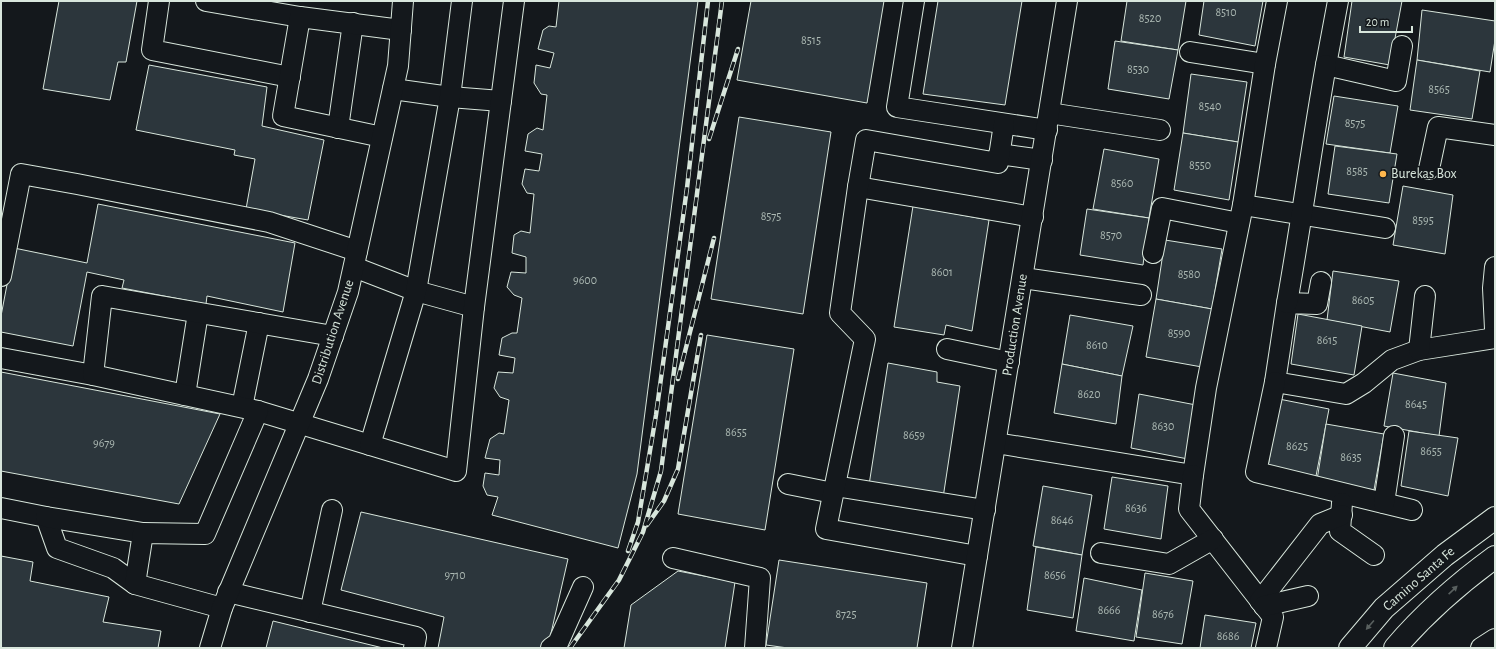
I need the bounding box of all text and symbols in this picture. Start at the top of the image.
house number: 8510 [1215,6,1237,18]
scale bar [1360,8,1412,34]
house number: 8520 [1139,12,1161,24]
text: 20 m [1366,16,1389,28]
house number: 8515 [801,34,821,46]
house number: 8530 [1127,63,1149,75]
house number: 8565 [1428,83,1450,95]
house number: 8540 [1199,100,1221,112]
house number: 8575 [1345,117,1365,129]
house number: 8550 [1189,159,1211,171]
house number: 8585 [1346,165,1368,177]
place label: Burekas Box [1391,167,1457,181]
marker: Burekas Box [1378,169,1388,179]
house number: 8560 [1111,177,1133,189]
house number: 8575 [761,210,781,222]
house number: 8595 [1412,214,1434,226]
house number: 8570 [1100,229,1122,241]
house number: 8601 [931,266,953,278]
house number: 8580 [1178,268,1200,280]
street label: Production Avenue [1000,273,1030,377]
house number: 9600 [573,274,597,286]
street label: Distribution Avenue [309,278,357,386]
house number: 8605 [1352,294,1374,306]
house number: 8590 [1168,327,1190,339]
house number: 8615 [1317,334,1337,346]
house number: 8610 [1086,339,1108,351]
house number: 8620 [1077,388,1101,400]
house number: 8645 [1405,398,1427,410]
house number: 8630 [1152,420,1174,432]
house number: 8655 [725,426,747,438]
house number: 8659 [903,429,925,441]
house number: 9679 [93,437,115,449]
house number: 8625 [1286,440,1308,452]
house number: 8655 [1420,445,1442,457]
house number: 8635 [1340,451,1362,463]
house number: 8636 [1125,502,1147,514]
house number: 8646 [1051,514,1074,526]
street label: Camino Santa Fe [1381,544,1457,614]
house number: 9710 [444,569,466,581]
house number: 8656 [1044,569,1066,581]
one-way arrow [1448,585,1458,595]
house number: 8666 [1098,604,1121,616]
house number: 8725 [835,608,857,620]
house number: 8676 [1152,608,1174,620]
one-way arrow [1365,620,1374,630]
house number: 8686 [1217,630,1240,642]

